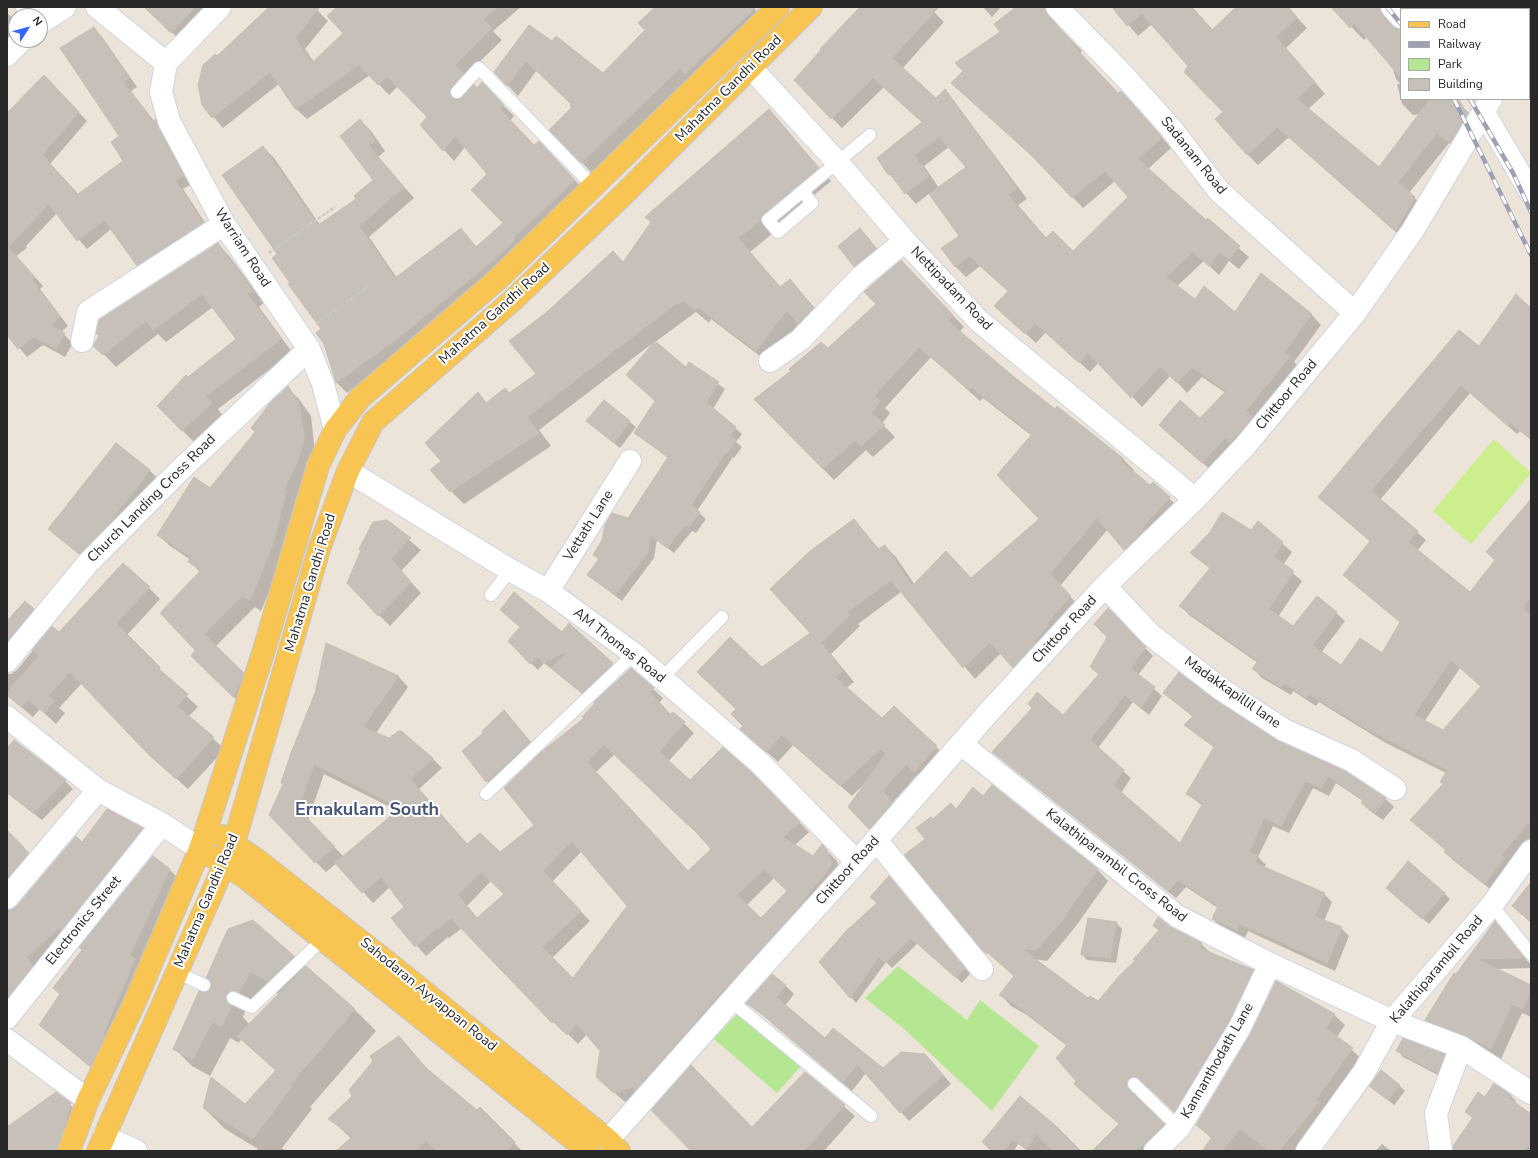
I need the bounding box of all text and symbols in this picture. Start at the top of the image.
north arrow [8,8,48,48]
legend [1400,8,1530,100]
text: N [29,13,46,29]
text: Road [1438,16,1466,32]
street label: Mahatma Gandhi Road [672,32,786,146]
text: Railway [1438,36,1481,52]
text: Park [1438,56,1462,72]
text: Building [1438,76,1483,92]
street label: Sadanam Road [1157,114,1229,198]
street label: Warriam Road [210,205,274,291]
street label: Nettipadam Road [907,244,995,334]
street label: Mahatma Gandhi Road [436,260,554,368]
street label: Chittoor Road [1253,356,1321,434]
street label: Church Landing Cross Road [85,432,219,566]
street label: Vettath Lane [561,488,617,564]
street label: Mahatma Gandhi Road [282,512,340,654]
street label: Chittoor Road [1029,592,1101,668]
street label: AM Thomas Road [570,605,668,687]
street label: Madakkapillil lane [1181,653,1283,733]
district label: Ernakulam South [295,800,439,822]
street label: Kalathiparambil Cross Road [1042,806,1190,926]
street label: Mahatma Gandhi Road [171,832,243,970]
street label: Chittoor Road [813,833,883,909]
street label: Electronics Street [43,873,125,969]
street label: Kalathiparambil Road [1387,913,1487,1027]
street label: Sahodaran Ayyappan Road [356,935,500,1055]
street label: Kannanthodath Lane [1178,1000,1258,1122]

